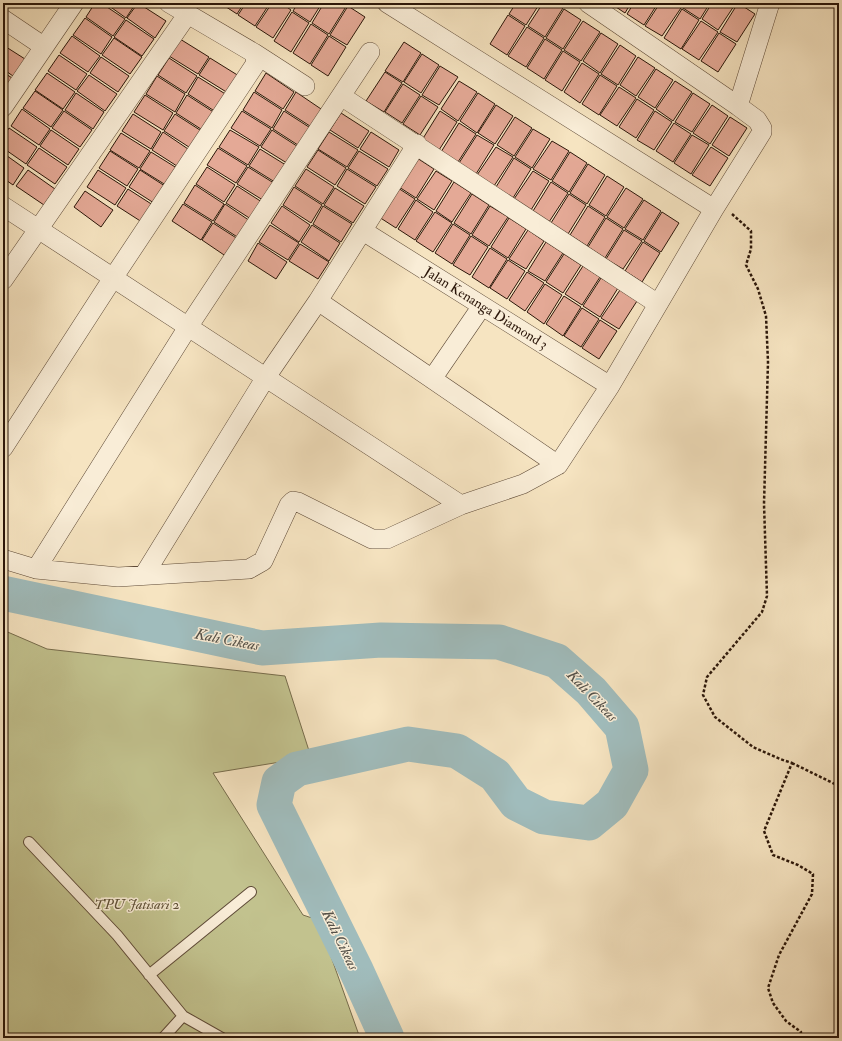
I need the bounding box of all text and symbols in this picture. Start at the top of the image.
street label: Jalan Kenanga Diamond 3 [420,262,551,353]
water label: Kali Cikeas [192,624,262,656]
water label: Kali Cikeas [562,665,622,727]
park label: TPU Jatisari 2 [94,896,180,913]
water label: Kali Cikeas [317,906,363,974]

